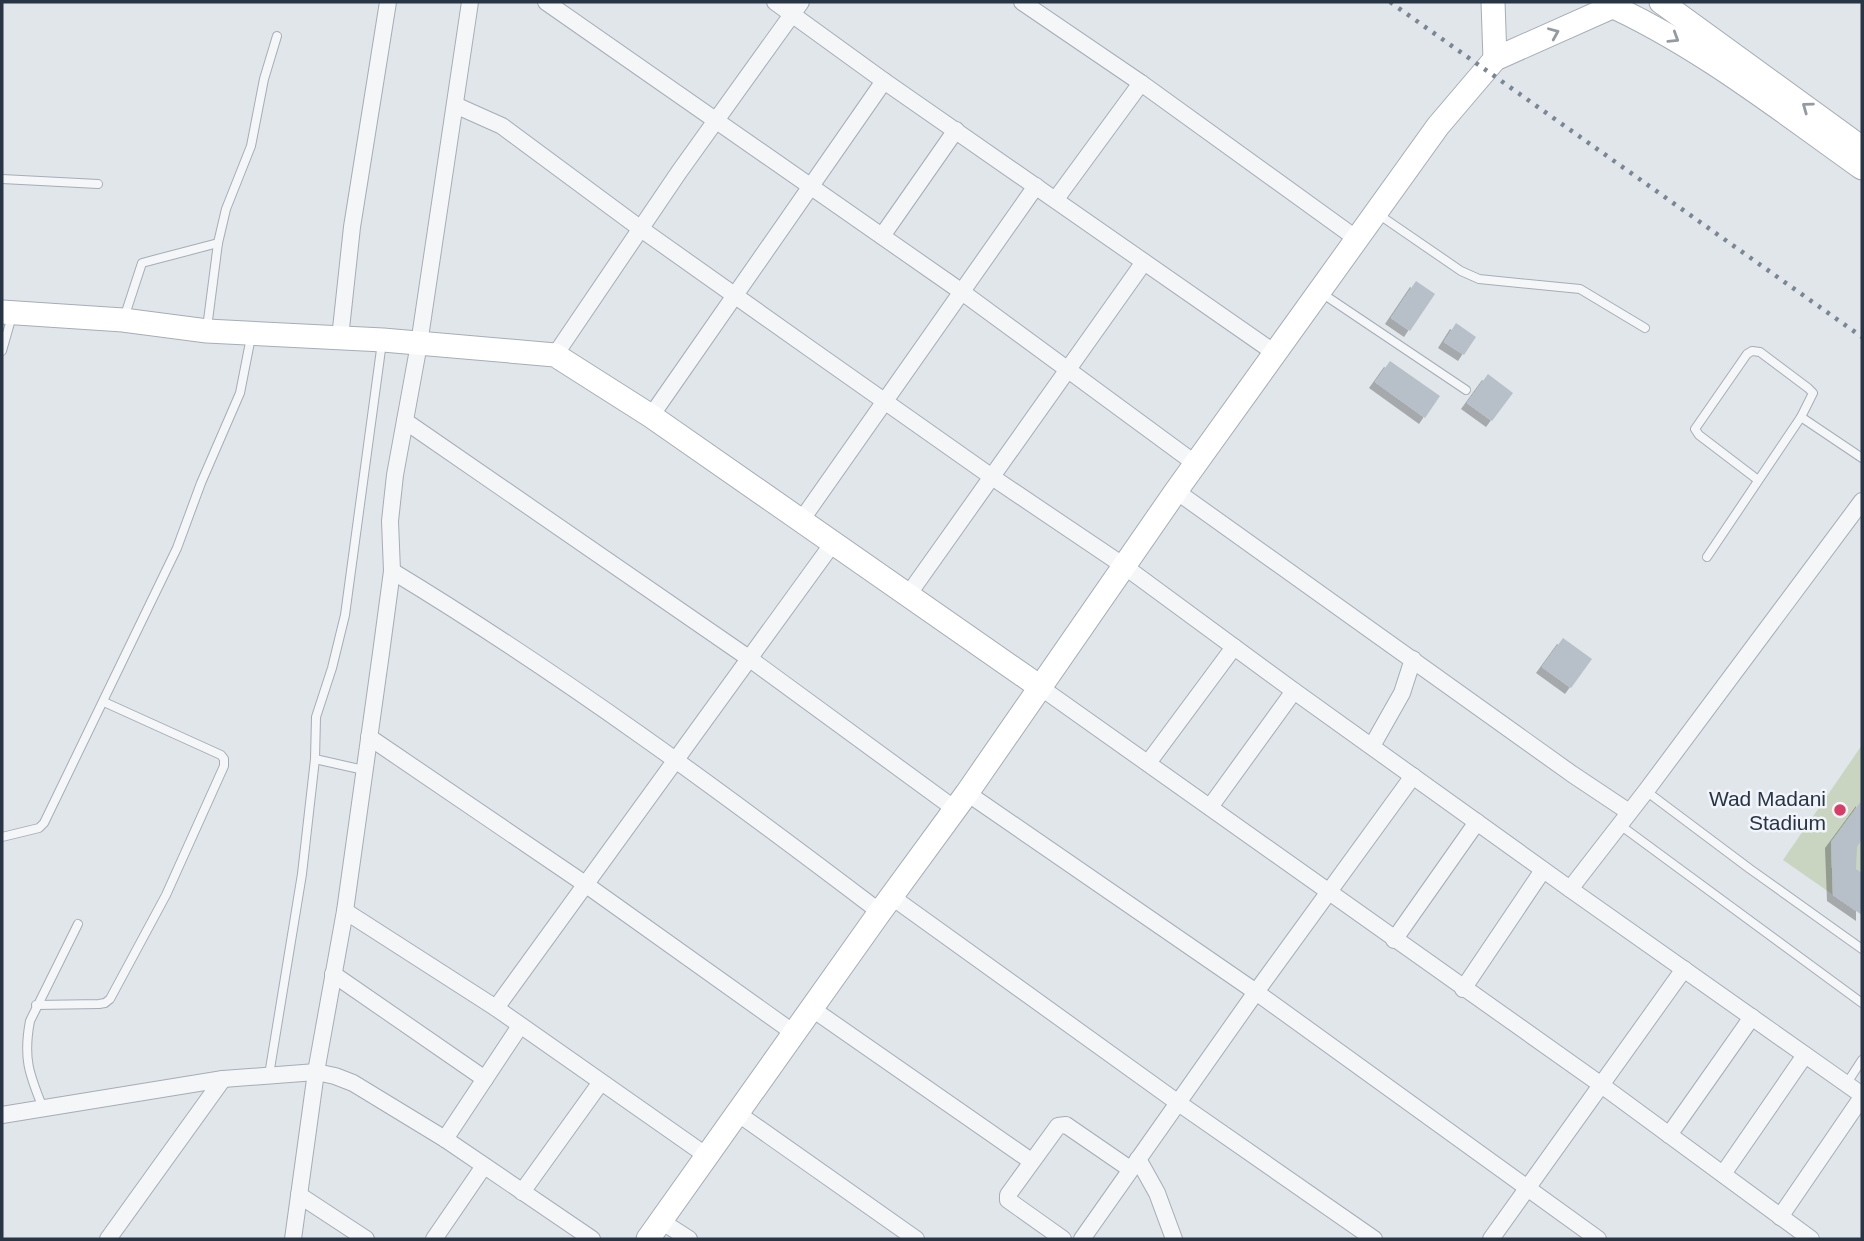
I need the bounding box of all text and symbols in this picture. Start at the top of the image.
one-way arrow [1547,27,1560,41]
one-way arrow [1666,30,1679,43]
one-way arrow [1802,103,1815,116]
place label: Wad Madani Stadium [1709,787,1826,834]
marker: Wad Madani Stadium [1832,802,1848,818]

